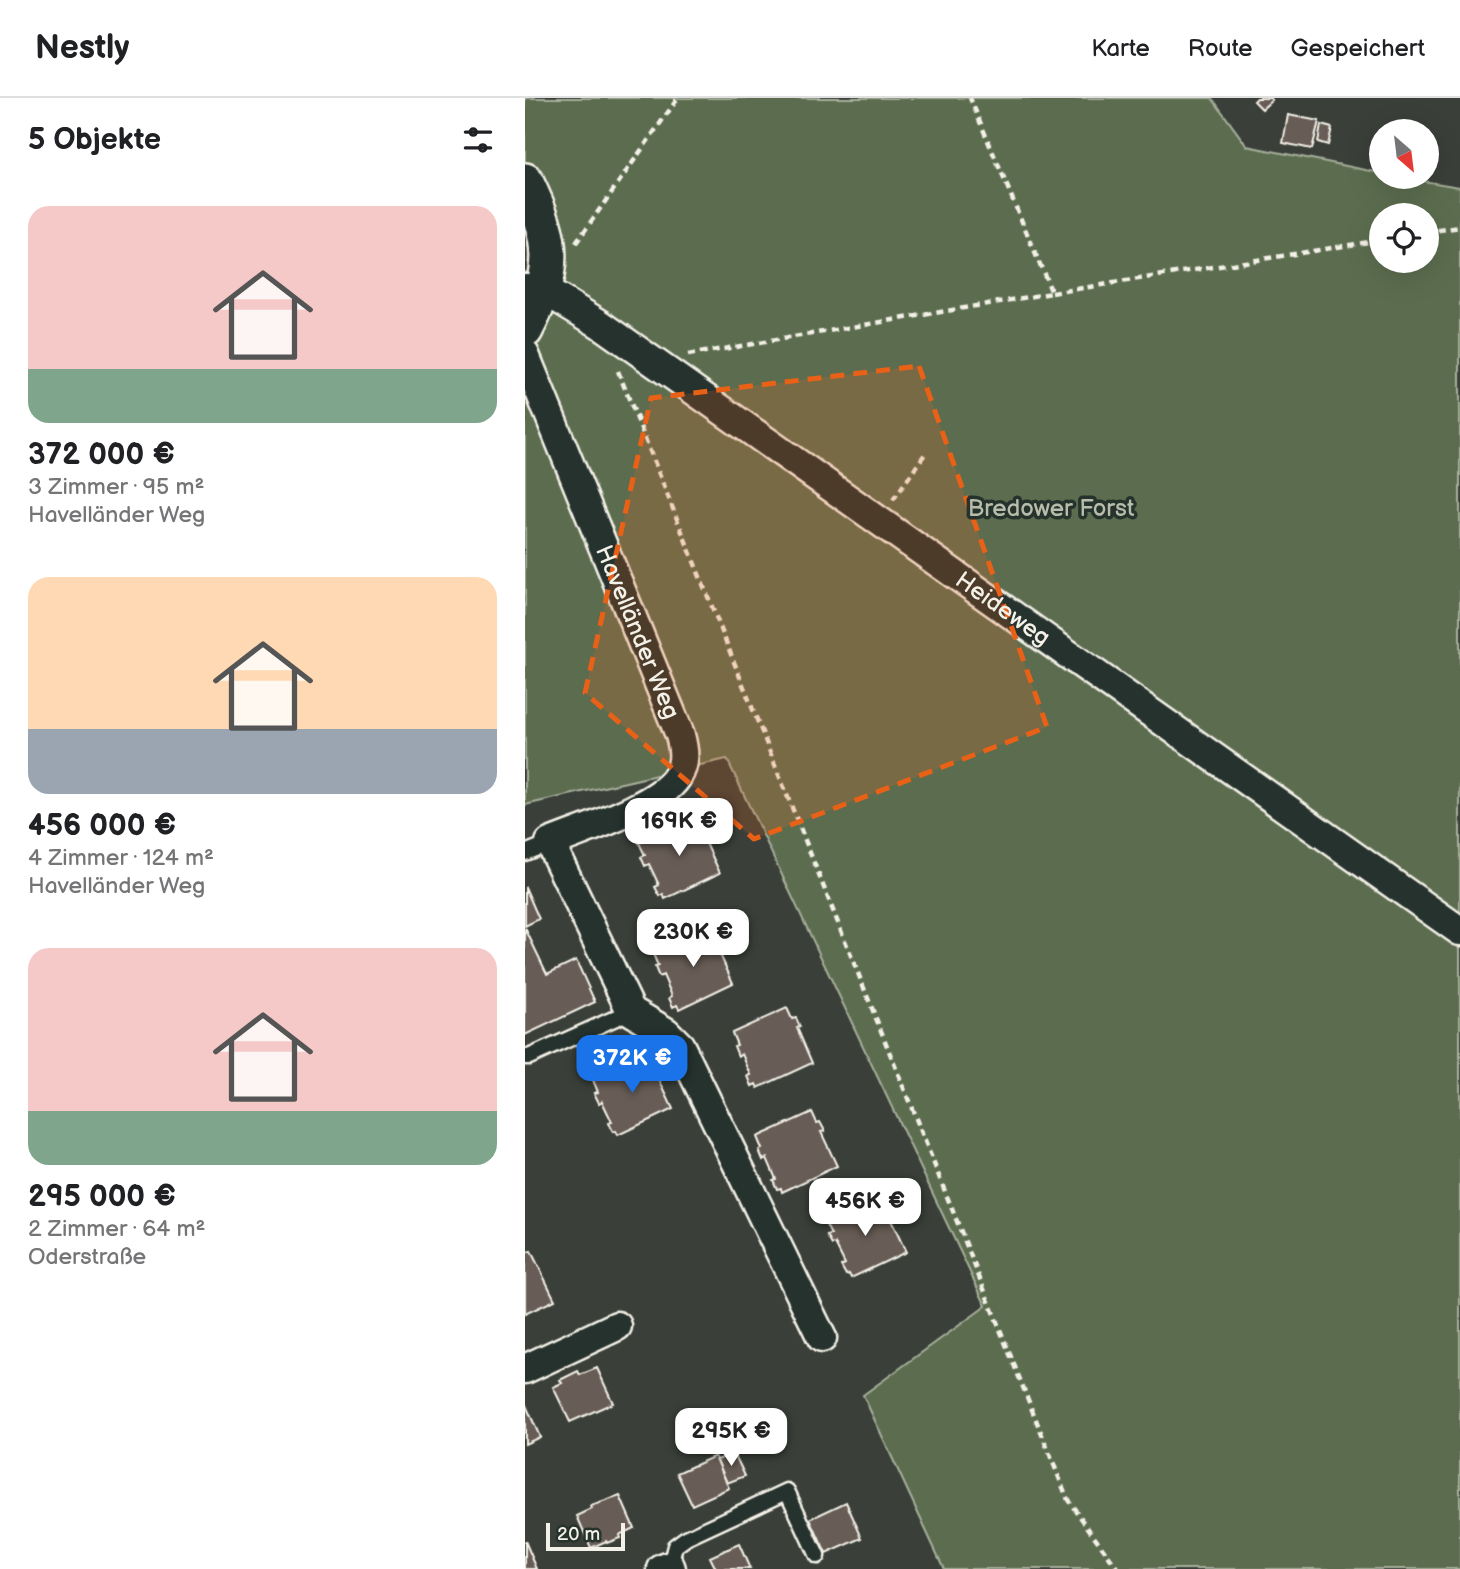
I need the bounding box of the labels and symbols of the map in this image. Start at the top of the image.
north arrow [1369,119,1439,189]
park label: Bredower Forst [968,494,1135,523]
street label: Havelländer Weg [590,541,686,723]
street label: Heideweg [950,565,1056,652]
pin: 169K € [622,798,736,858]
pin: 230K € [636,910,750,969]
pin: 372K € [575,1035,689,1095]
pin: 456K € [808,1178,922,1238]
pin: 295K € [674,1408,788,1468]
scale bar [546,1520,625,1552]

